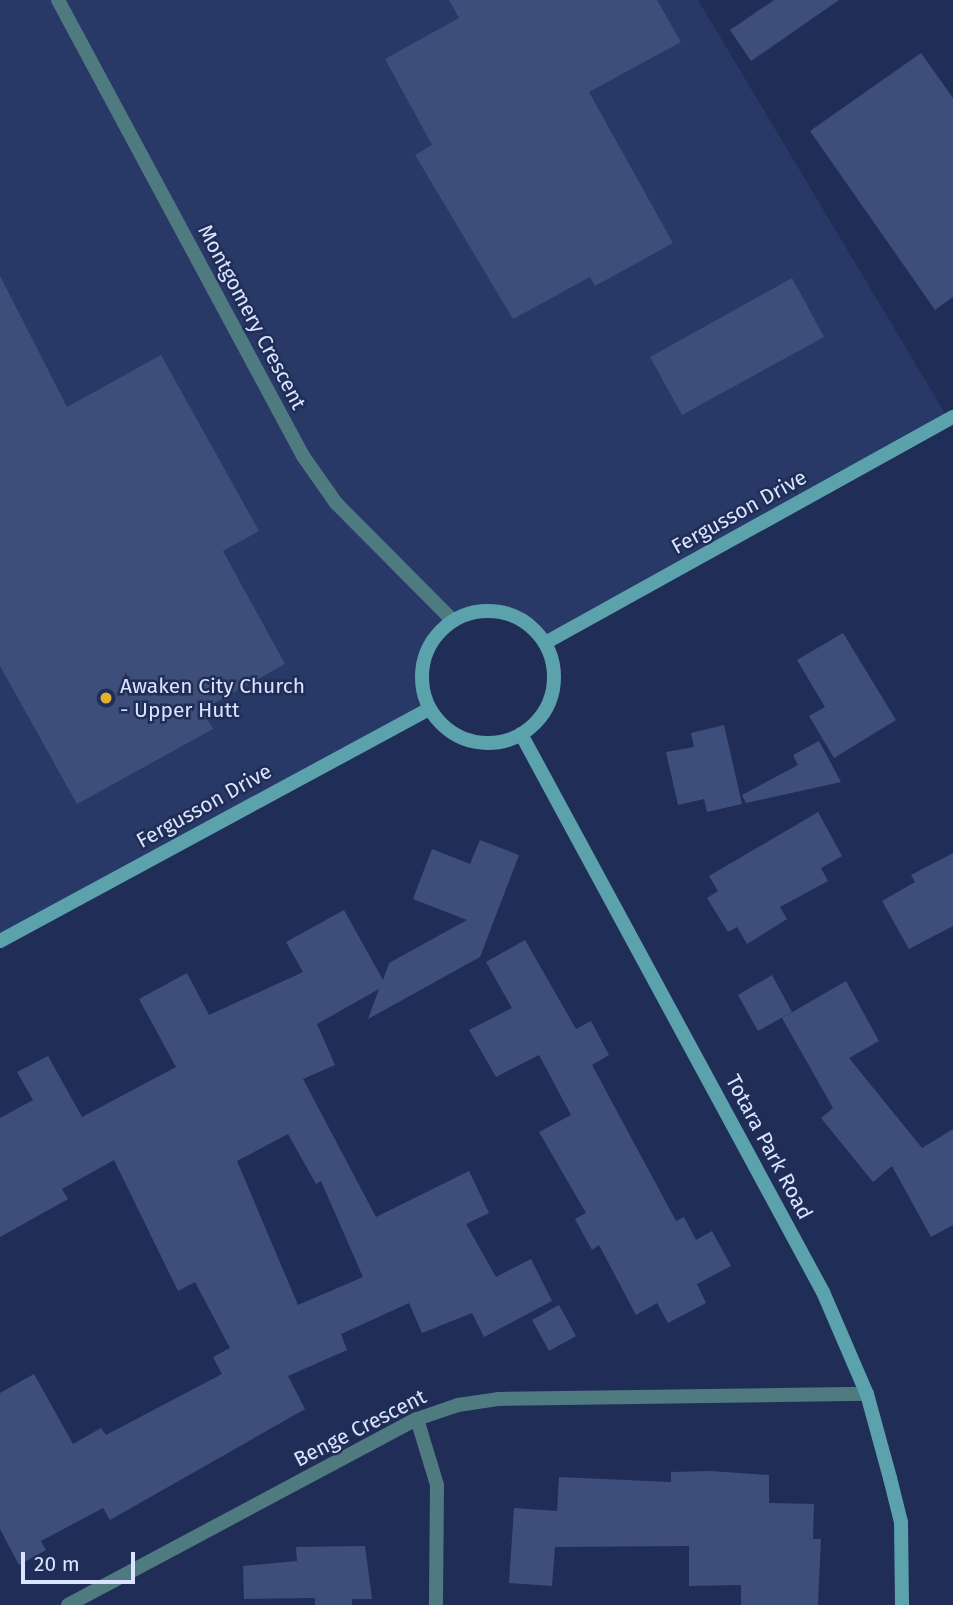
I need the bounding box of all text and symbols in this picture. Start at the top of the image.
street label: Montgomery Crescent [193,220,311,414]
street label: Fergusson Drive [667,464,811,560]
place label: Awaken City Church - Upper Hutt [120,673,305,723]
marker: Awaken City Church - Upper Hutt [98,690,114,706]
street label: Fergusson Drive [132,758,276,854]
street label: Totara Park Road [720,1070,818,1224]
street label: Benge Crescent [290,1384,430,1472]
scale bar [24,1538,138,1582]
text: 20 m [34,1551,80,1577]

